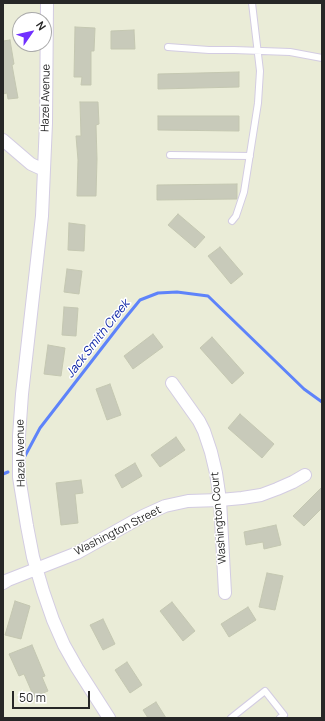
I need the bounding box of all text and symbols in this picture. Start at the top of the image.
north arrow [12,12,52,52]
text: N [33,18,50,33]
street label: Hazel Avenue [39,64,53,132]
water label: Jack Smith Creek [63,297,133,381]
street label: Hazel Avenue [14,419,28,487]
street label: Washington Court [208,471,230,565]
street label: Washington Street [72,503,164,559]
scale bar [14,683,92,709]
text: 50 m [19,689,46,706]

